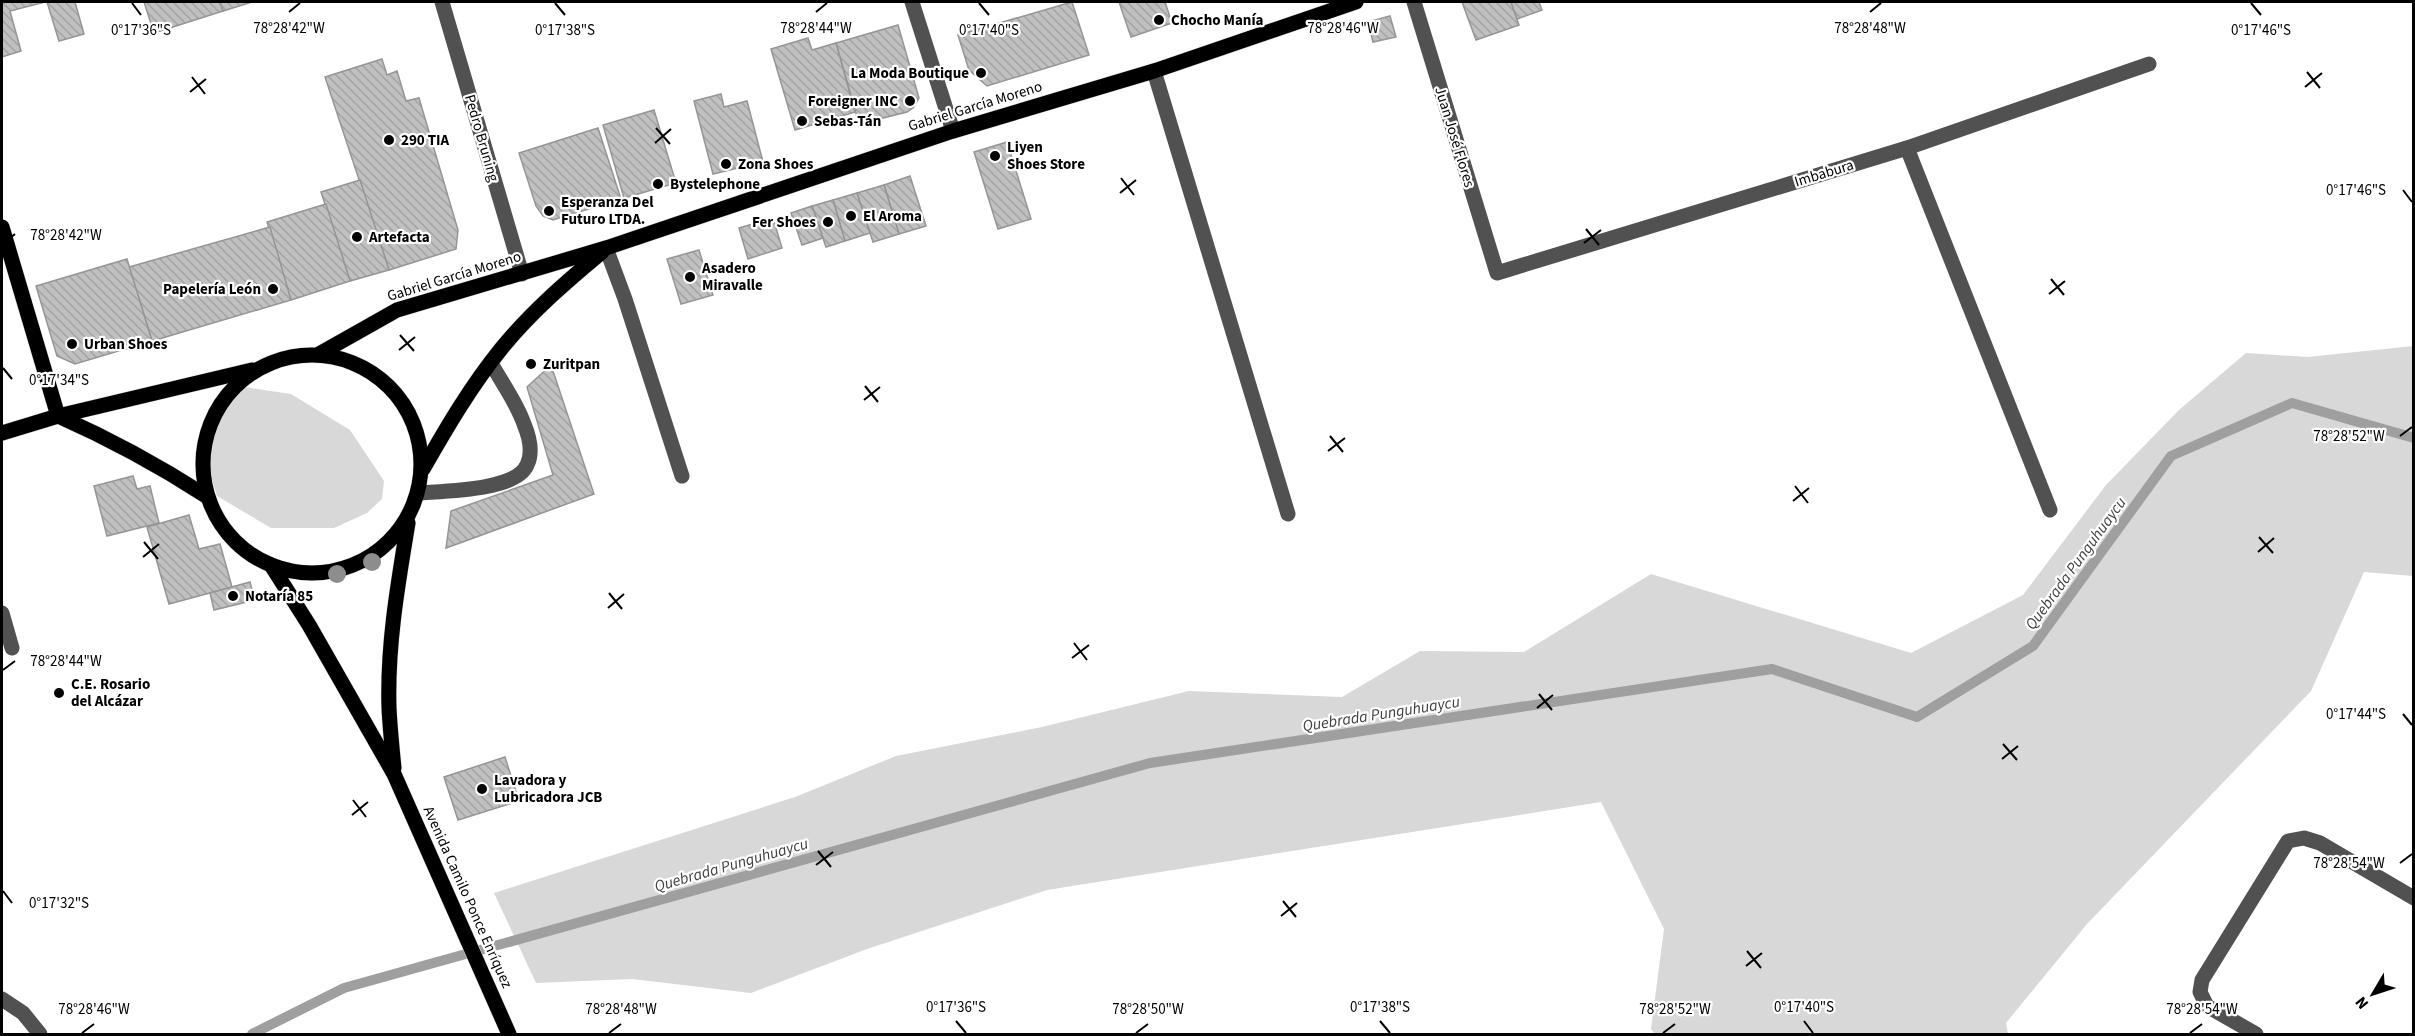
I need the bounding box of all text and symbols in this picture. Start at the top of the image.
place label: Chocho Manía [1171,10,1264,31]
marker: Chocho Manía [1152,13,1166,27]
text: 78°28'42"W [253,18,325,39]
text: 78°28'44"W [780,18,852,39]
text: 78°28'46"W [1307,18,1379,39]
text: 78°28'48"W [1834,18,1906,39]
text: 0°17'36"S [111,20,171,41]
text: 0°17'38"S [535,20,595,41]
text: 0°17'40"S [959,20,1019,41]
text: 0°17'46"S [2231,20,2291,41]
place label: La Moda Boutique [850,63,969,84]
marker: La Moda Boutique [974,66,988,80]
street label: Gabriel García Moreno [906,76,1045,137]
street label: Juan José Flores [1429,84,1480,190]
place label: Foreigner INC [808,91,898,112]
street label: Pedro Bruning [459,92,504,185]
marker: Foreigner INC [903,94,917,108]
place label: Sebas-Tán [814,111,881,132]
marker: Sebas-Tán [795,114,809,128]
place label: 290 TIA [401,130,450,151]
marker: 290 TIA [382,133,396,147]
place label: Liyen Shoes Store [1007,137,1085,175]
marker: Liyen Shoes Store [988,149,1002,163]
place label: Zona Shoes [738,154,814,175]
street label: Imbabura [1792,155,1856,192]
marker: Zona Shoes [719,157,733,171]
place label: Bystelephone [670,174,760,195]
marker: Bystelephone [651,177,665,191]
text: 0°17'46"S [2326,180,2386,201]
place label: Esperanza Del Futuro LTDA. [561,192,654,230]
marker: Esperanza Del Futuro LTDA. [542,204,556,218]
place label: El Aroma [863,206,922,227]
marker: El Aroma [844,209,858,223]
place label: Fer Shoes [752,212,816,233]
marker: Fer Shoes [821,215,835,229]
text: 78°28'42"W [30,225,102,246]
place label: Artefacta [368,227,430,248]
marker: Artefacta [350,230,364,244]
street label: Gabriel García Moreno [385,246,524,307]
place label: Asadero Miravalle [701,258,763,296]
marker: Asadero Miravalle [683,270,697,284]
place label: Papelería León [163,279,261,300]
marker: Papelería León [266,282,280,296]
place label: Urban Shoes [84,334,168,355]
marker: Urban Shoes [65,337,79,351]
place label: Zuritpan [543,354,600,375]
marker: Zuritpan [524,357,538,371]
text: 0°17'34"S [29,370,89,391]
text: 78°28'52"W [2313,426,2385,447]
water label: Quebrada Punguhuaycu [2020,493,2131,634]
place label: Notaría 85 [245,586,313,607]
marker: Notaría 85 [226,589,240,603]
text: 78°28'44"W [30,651,102,672]
place label: C.E. Rosario del Alcázar [71,674,150,712]
marker: C.E. Rosario del Alcázar [52,686,66,700]
water label: Quebrada Punguhuaycu [1301,691,1461,737]
text: 0°17'44"S [2326,704,2386,725]
place label: Lavadora y Lubricadora JCB [494,770,602,808]
marker: Lavadora y Lubricadora JCB [475,782,489,796]
street label: Avenida Camilo Ponce Enríquez [418,803,517,992]
water label: Quebrada Punguhuaycu [652,832,811,897]
text: 78°28'54"W [2313,853,2385,874]
text: 0°17'32"S [29,893,89,914]
north arrow [2343,964,2403,1024]
text: N [2350,992,2374,1014]
text: 0°17'36"S [926,997,986,1018]
text: 0°17'38"S [1350,997,1410,1018]
text: 0°17'40"S [1774,997,1834,1018]
text: 78°28'46"W [58,999,130,1020]
text: 78°28'48"W [585,999,657,1020]
text: 78°28'50"W [1112,999,1184,1020]
text: 78°28'52"W [1639,999,1711,1020]
text: 78°28'54"W [2166,999,2238,1020]

